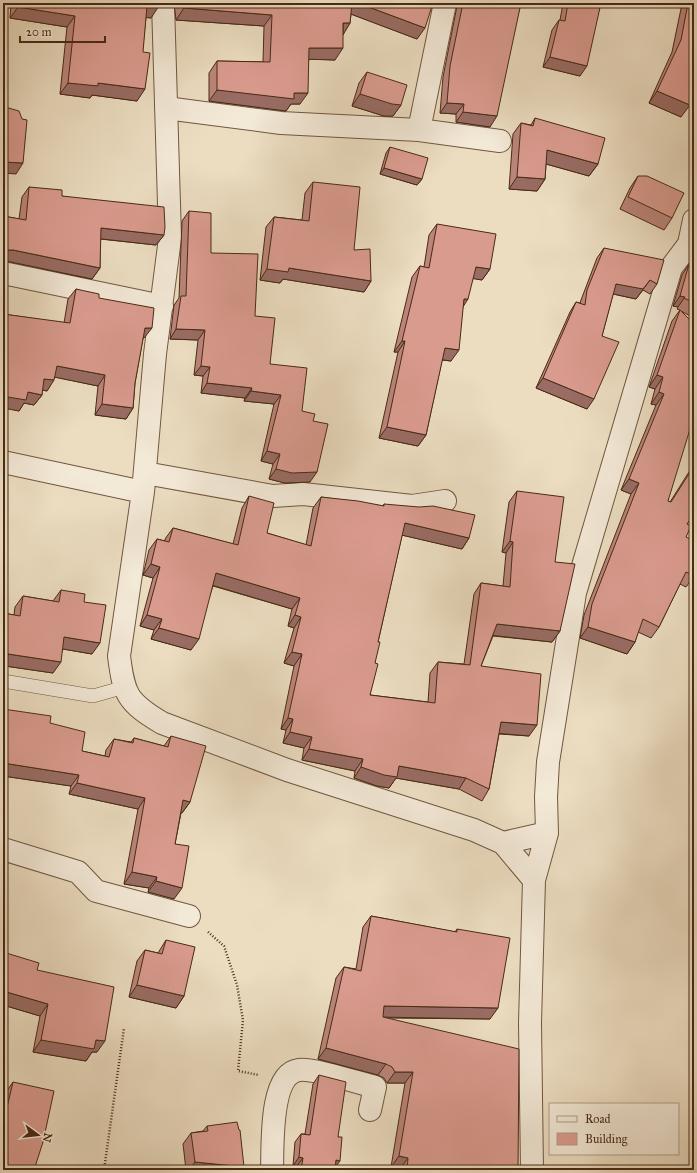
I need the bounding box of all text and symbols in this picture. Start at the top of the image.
scale bar [20,18,105,44]
text: 20 m [26,25,52,39]
legend [549,1103,679,1155]
text: Road [585,1112,611,1126]
north arrow [18,1115,58,1155]
text: N [40,1131,55,1144]
text: Building [585,1132,628,1147]

